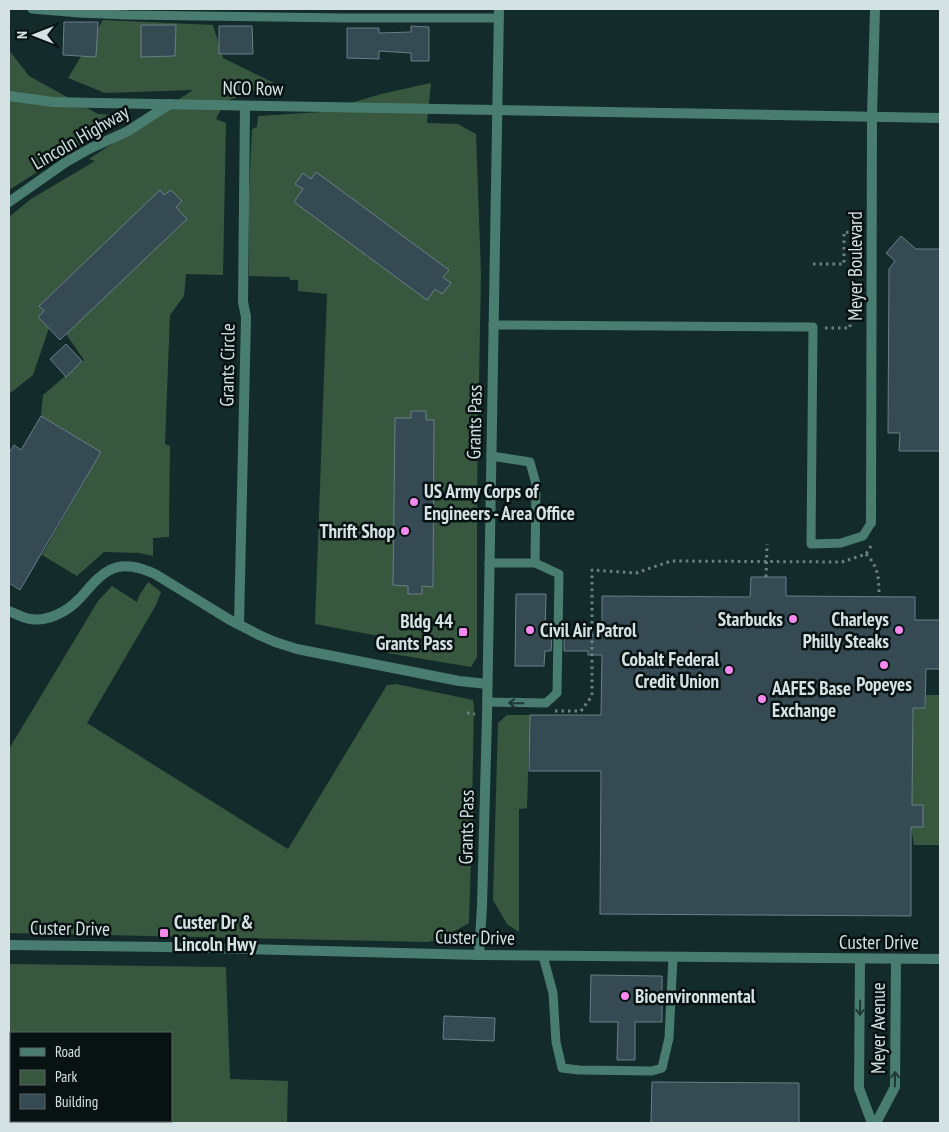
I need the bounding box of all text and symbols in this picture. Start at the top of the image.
north arrow [10,10,60,60]
text: N [13,31,31,39]
street label: NCO Row [222,75,284,101]
street label: Lincoln Highway [27,99,134,175]
street label: Meyer Boulevard [843,211,867,321]
street label: Grants Circle [214,323,240,407]
street label: Grants Pass [461,384,487,460]
place label: US Army Corps of Engineers - Area Office [424,479,575,525]
marker: US Army Corps of Engineers - Area Office [408,496,420,508]
place label: Thrift Shop [319,519,395,543]
marker: Thrift Shop [399,525,411,537]
place label: Starbucks [718,607,783,631]
place label: Charleys Philly Steaks [803,607,889,653]
place label: Bldg 44 Grants Pass [376,609,453,655]
marker: Starbucks [787,613,799,625]
place label: Civil Air Patrol [540,618,637,642]
marker: Civil Air Patrol [524,624,536,636]
marker: Charleys Philly Steaks [893,624,905,636]
marker: Bldg 44 Grants Pass [457,626,469,638]
place label: Cobalt Federal Credit Union [621,647,719,693]
marker: Popeyes [878,659,890,671]
marker: Cobalt Federal Credit Union [723,664,735,676]
place label: Popeyes [856,672,912,696]
place label: AAFES Base Exchange [771,676,851,722]
marker: AAFES Base Exchange [756,693,768,705]
one-way arrow [509,698,525,708]
street label: Grants Pass [453,789,479,865]
place label: Custer Dr & Lincoln Hwy [174,910,257,956]
street label: Custer Drive [30,915,110,941]
street label: Custer Drive [435,924,515,950]
marker: Custer Dr & Lincoln Hwy [158,927,170,939]
street label: Custer Drive [839,930,919,954]
street label: Meyer Avenue [866,982,890,1074]
place label: Bioenvironmental [635,984,756,1008]
marker: Bioenvironmental [619,990,631,1002]
one-way arrow [855,1000,865,1016]
legend [10,1032,172,1122]
text: Road [55,1042,81,1061]
text: Park [55,1067,77,1086]
one-way arrow [890,1071,900,1088]
text: Building [55,1092,98,1111]

